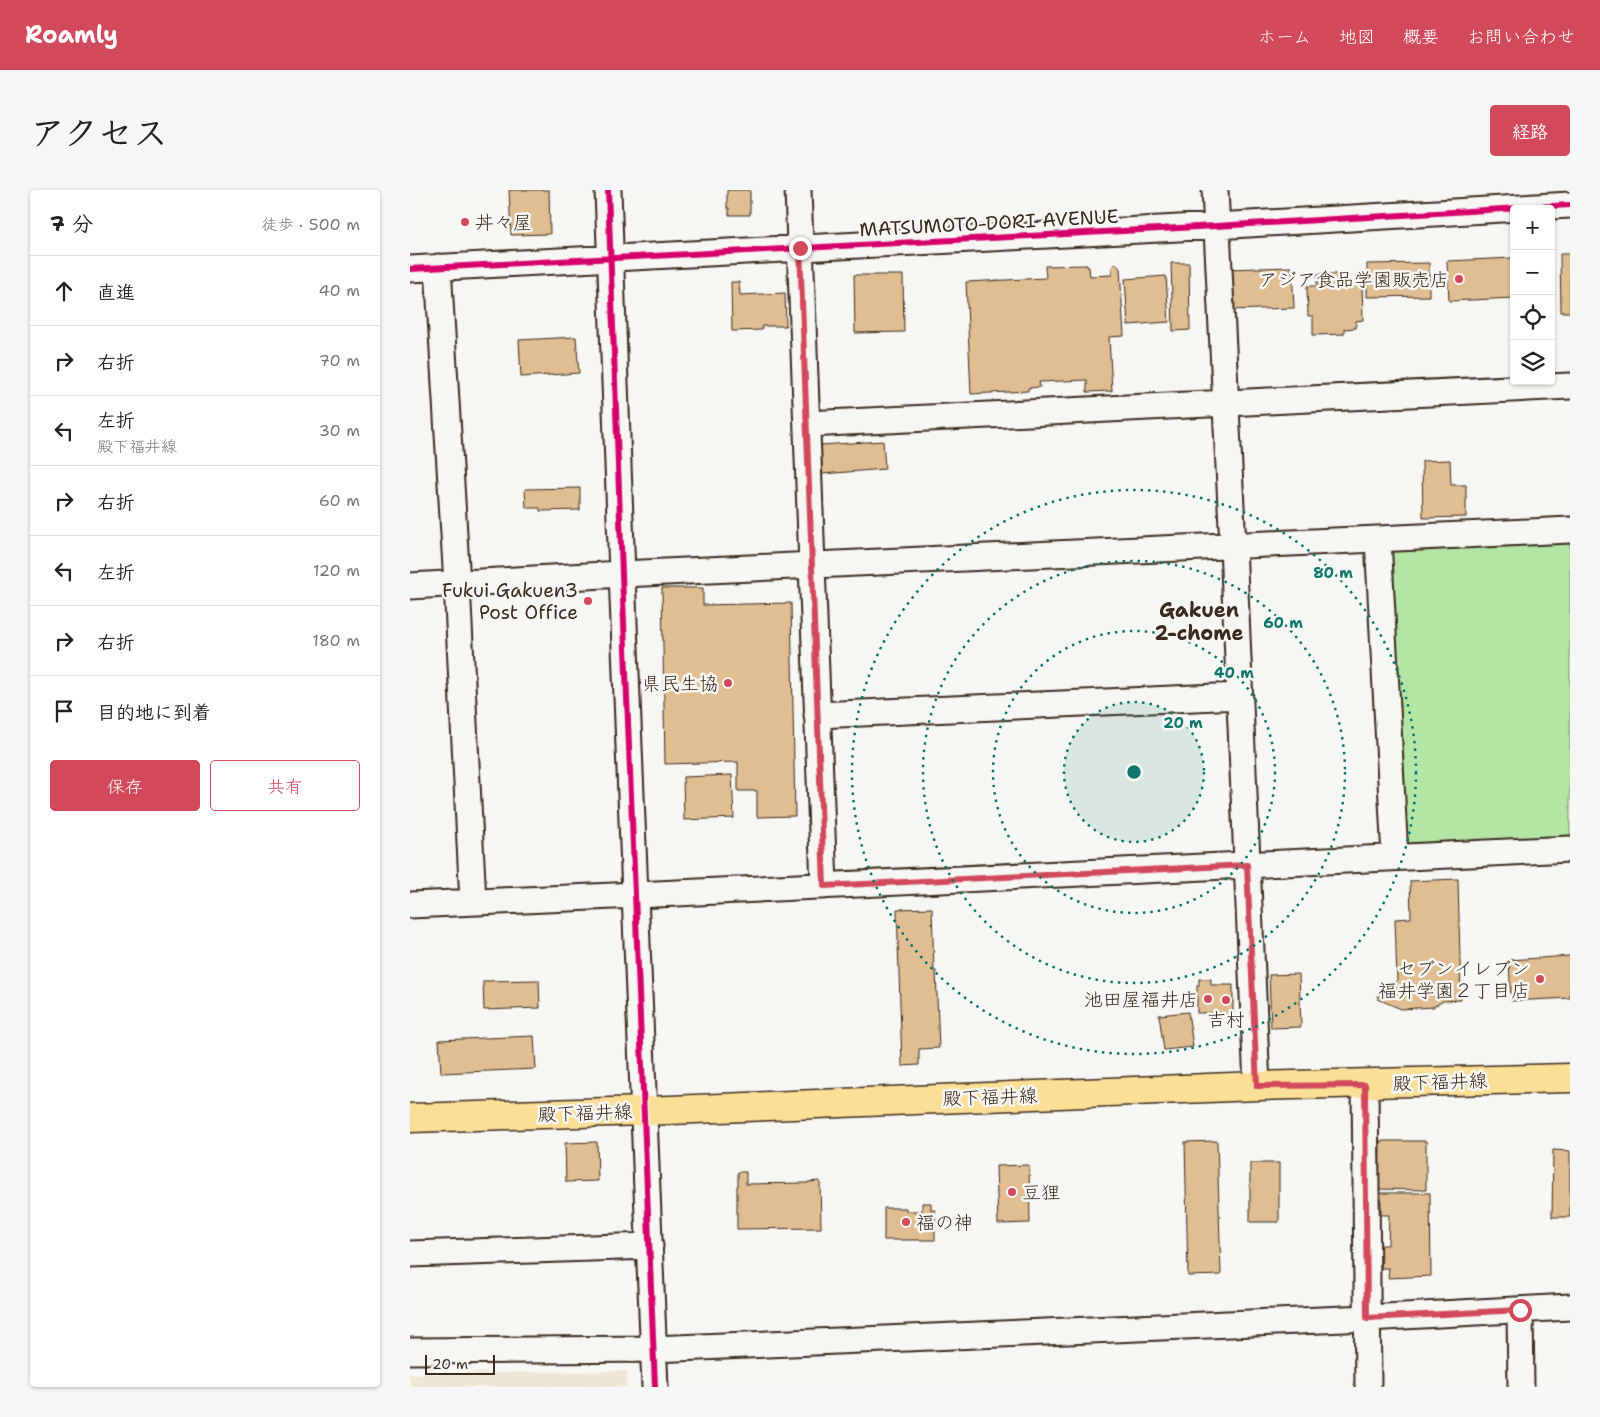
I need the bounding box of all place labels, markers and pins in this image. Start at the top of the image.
place label: 丼々屋 [475,210,532,235]
marker: 丼々屋 [459,216,471,228]
place label: アジア食品学園販売店 [1259,267,1449,292]
marker: アジア食品学園販売店 [1453,273,1465,285]
place label: Fukui Gakuen3 Post Office [442,578,578,625]
marker: Fukui Gakuen3 Post Office [582,595,594,607]
place label: 県民生協 [642,671,718,696]
marker: 県民生協 [722,677,734,689]
centre of rings [1125,763,1143,781]
place label: セブンイレブン 福井学園２丁目店 [1378,956,1530,1003]
marker: セブンイレブン 福井学園２丁目店 [1534,973,1546,985]
place label: 池田屋福井店 [1084,987,1198,1012]
marker: 池田屋福井店 [1202,993,1214,1005]
marker: 吉村 [1220,994,1232,1006]
place label: 吉村 [1207,1007,1245,1032]
place label: 豆狸 [1022,1180,1060,1205]
marker: 豆狸 [1006,1186,1018,1198]
place label: 福の神 [916,1210,973,1235]
marker: 福の神 [900,1216,912,1228]

